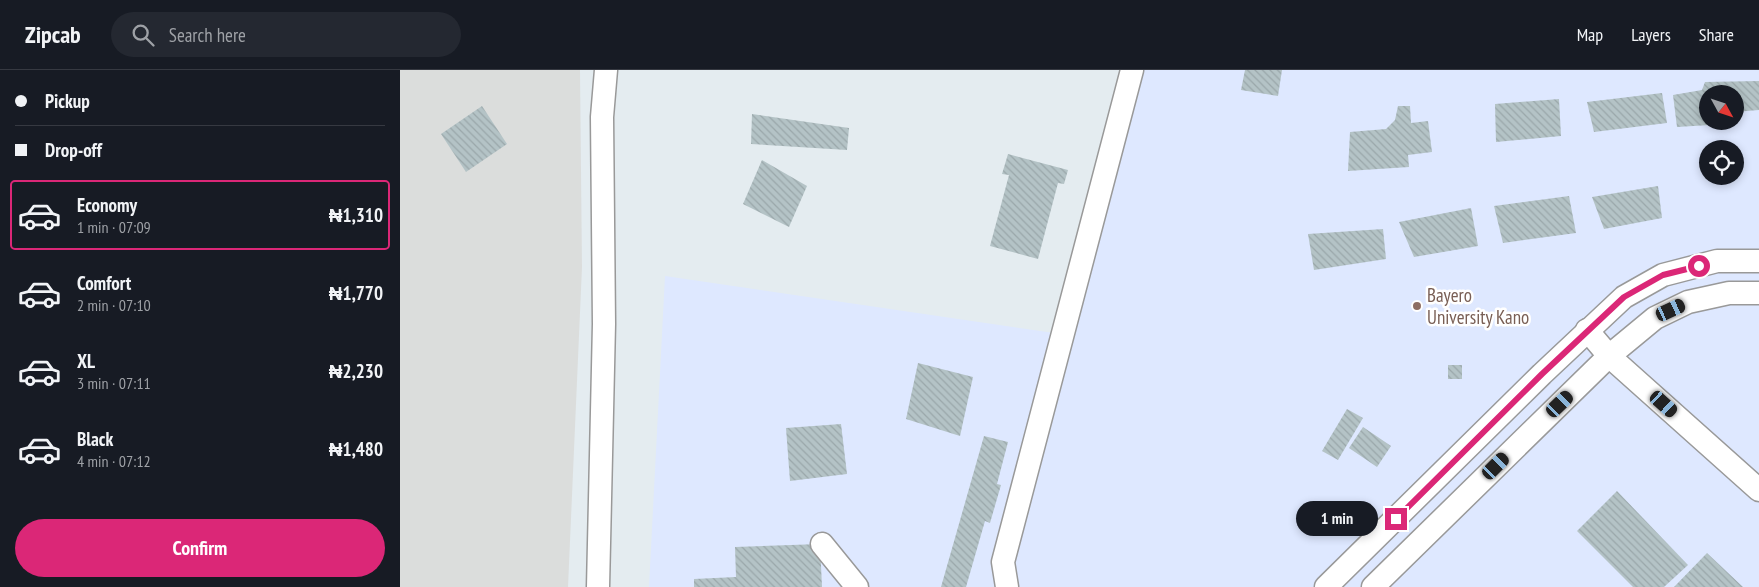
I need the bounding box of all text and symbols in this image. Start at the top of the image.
search box [111,12,461,57]
text: Zipcab [25,19,81,50]
icon: search [129,21,157,49]
text: Search here [169,23,246,47]
text: Map [1577,23,1603,46]
text: Layers [1631,23,1671,46]
text: Share [1699,23,1734,46]
north arrow [1699,85,1744,130]
map controls [1699,85,1744,185]
text: Pickup [45,89,90,113]
text: Drop-off [45,138,102,162]
button: locate [1699,140,1744,185]
icon: car [17,193,62,238]
text: Economy [77,193,137,217]
text: ₦1,310 [329,203,383,227]
text: 1 min · 07:09 [77,217,151,237]
route start [1688,255,1710,277]
icon: car [17,271,62,316]
text: Comfort [77,271,131,295]
text: ₦1,770 [329,281,383,305]
place label: Bayero University Kano [1427,283,1529,329]
text: 2 min · 07:10 [77,295,151,315]
car [1654,297,1687,323]
marker: Bayero University Kano [1411,300,1423,312]
icon: car [17,349,62,394]
text: XL [77,349,95,373]
text: ₦2,230 [329,359,383,383]
text: 3 min · 07:11 [77,373,151,393]
car [1544,388,1576,420]
car [1647,388,1680,420]
icon: car [17,427,62,472]
text: Black [77,427,113,451]
text: ₦1,480 [329,437,383,461]
car [1480,450,1511,482]
text: 4 min · 07:12 [77,451,151,471]
callout: 1 min [1296,502,1378,536]
text: 1 min [1321,508,1353,528]
route end [1385,508,1407,530]
button: Confirm [15,519,385,577]

